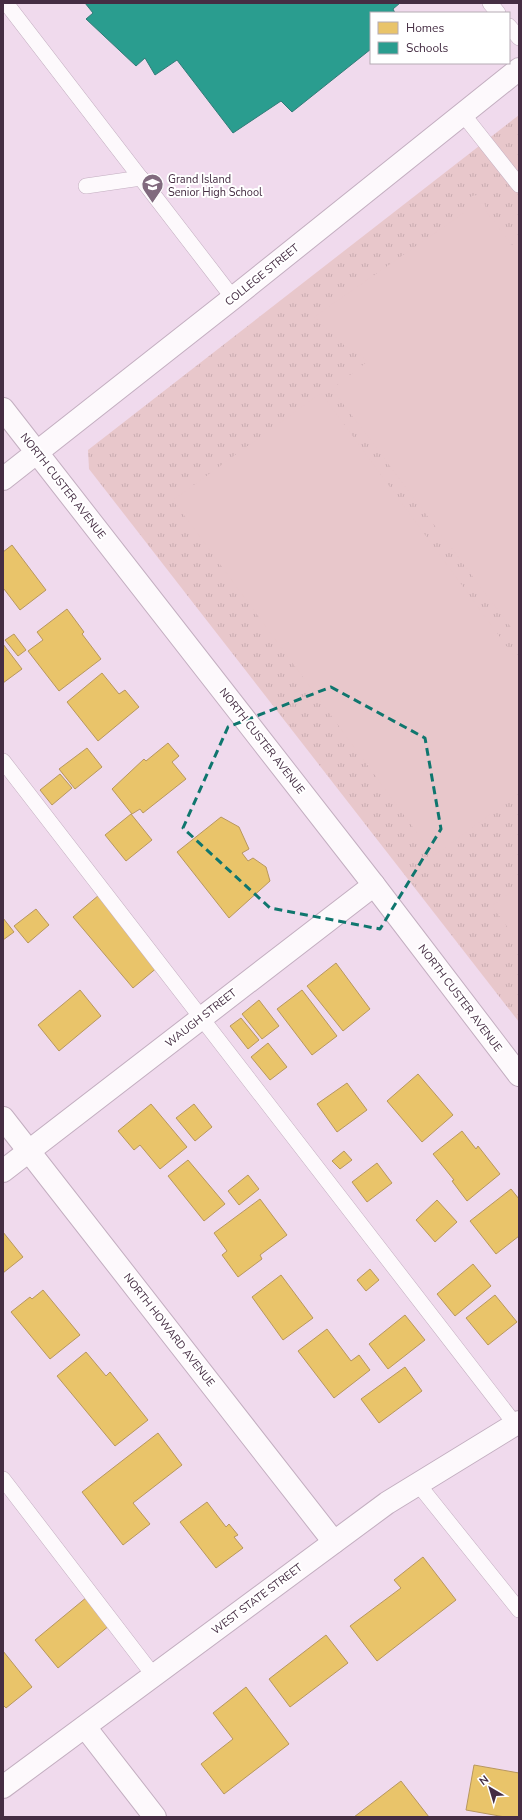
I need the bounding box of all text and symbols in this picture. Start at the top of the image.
legend [370,12,510,64]
text: Homes [406,20,444,36]
text: Schools [406,40,449,56]
school or university icon: Grand Island Senior High School [139,172,165,205]
place label: Grand Island Senior High School [168,172,263,200]
street label: COLLEGE STREET [222,240,302,309]
street label: NORTH CUSTER AVENUE [17,430,109,542]
street label: NORTH CUSTER AVENUE [216,685,308,797]
street label: NORTH CUSTER AVENUE [415,941,505,1055]
street label: WAUGH STREET [162,985,240,1051]
street label: NORTH HOWARD AVENUE [120,1270,218,1390]
street label: WEST STATE STREET [209,1560,306,1638]
north arrow [470,1768,510,1808]
text: N [476,1772,492,1789]

